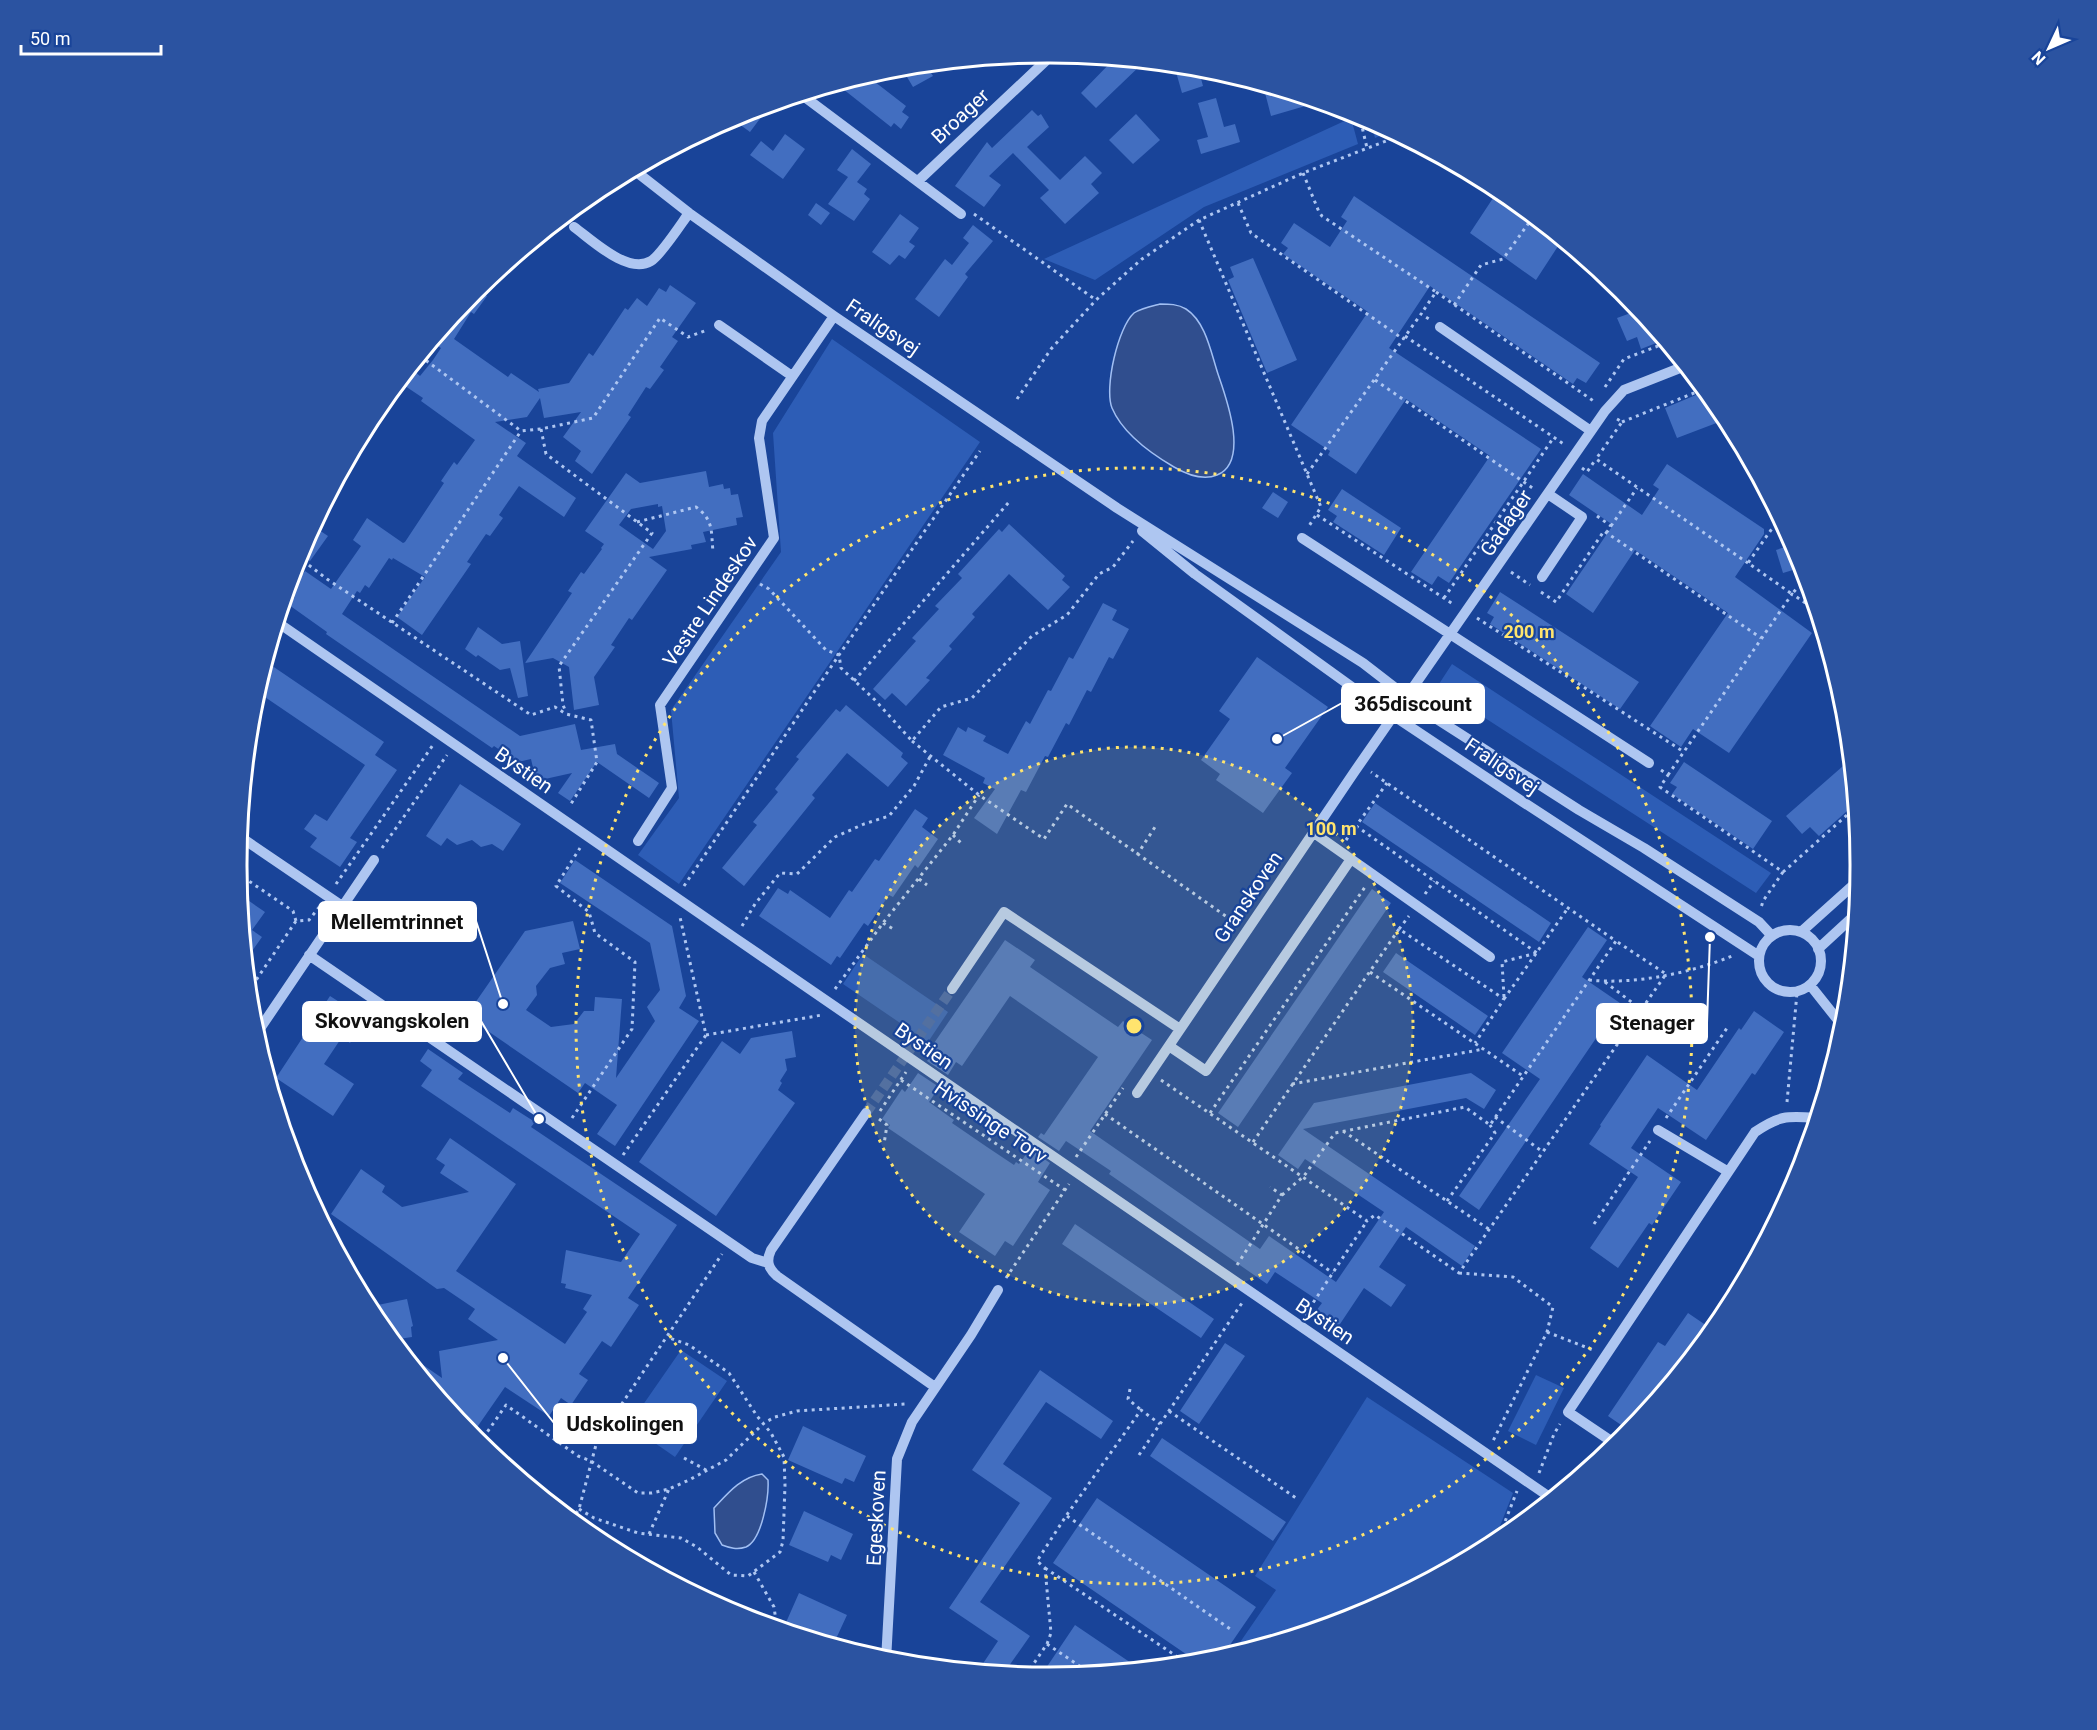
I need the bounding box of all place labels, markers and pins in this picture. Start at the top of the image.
callout: 365discount [1342,684,1484,723]
callout: Mellemtrinnet [319,902,476,941]
callout: Skovvangskolen [303,1002,481,1041]
callout: Stenager [1597,1004,1707,1043]
centre of rings [1124,1016,1144,1036]
callout: Udskolingen [554,1404,696,1443]

